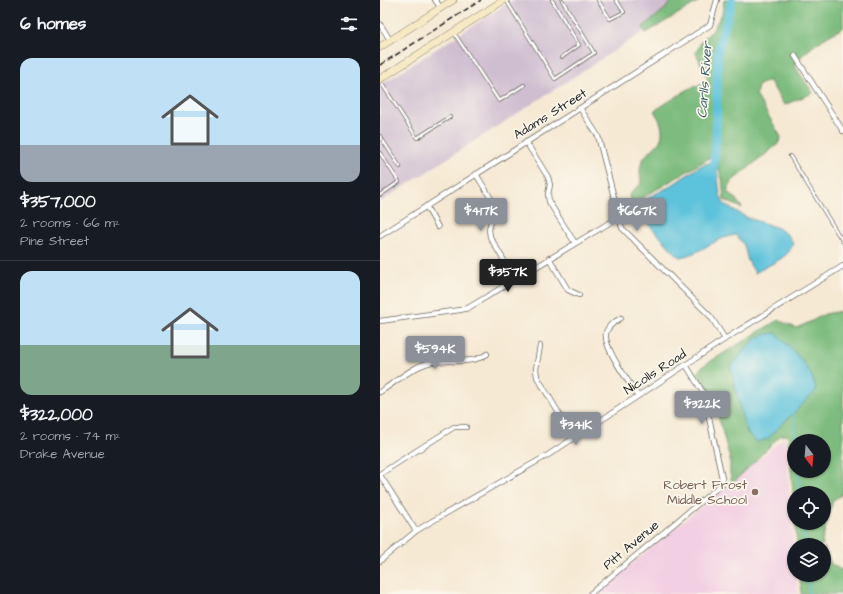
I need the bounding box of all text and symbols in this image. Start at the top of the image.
text: 6 homes [20,12,86,36]
icon: filters [338,13,360,35]
water label: Carlls River [692,40,718,119]
icon: home [154,84,226,156]
street label: Adams Street [510,84,591,144]
text: $357,000 [20,190,96,214]
pin: $417K [453,198,509,232]
pin: $667K [609,198,665,232]
text: $417K [464,202,498,220]
text: $667K [617,202,657,220]
text: 2 rooms · 66 m² [20,214,120,232]
text: Pine Street [20,232,89,250]
pin: $357K [480,259,536,293]
text: $357K [489,263,527,281]
icon: home [154,297,226,369]
pin: $594K [407,336,463,370]
text: $594K [415,340,455,358]
street label: Nicolls Road [620,345,690,399]
pin: $322K [674,391,730,425]
text: $322K [684,395,720,413]
text: $322,000 [20,403,93,427]
pin: $341K [548,412,604,446]
text: $341K [560,416,592,434]
text: 2 rooms · 74 m² [20,427,120,445]
north arrow [787,434,831,478]
map controls [787,434,831,582]
text: Drake Avenue [20,445,105,463]
place label: Robert Frost Middle School [663,476,748,509]
button: locate [787,486,831,530]
marker: Robert Frost Middle School [750,487,760,497]
street label: Pitt Avenue [599,516,663,574]
button: layers [787,538,831,582]

